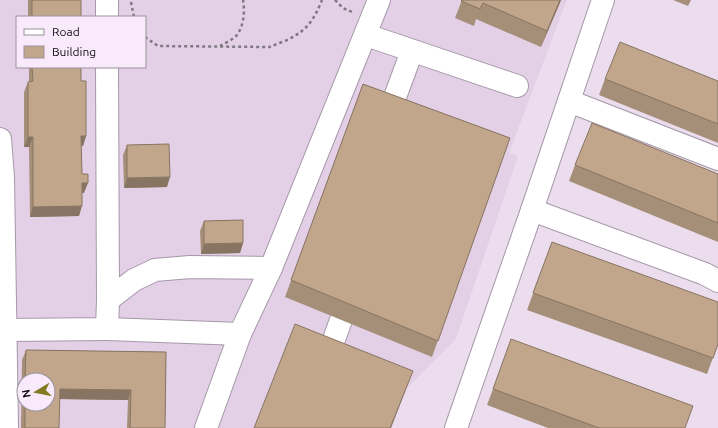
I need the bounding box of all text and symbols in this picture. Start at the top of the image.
legend [16,16,146,68]
text: Road [52,25,80,38]
text: Building [52,45,96,58]
north arrow [16,372,56,412]
text: N [20,389,33,399]

